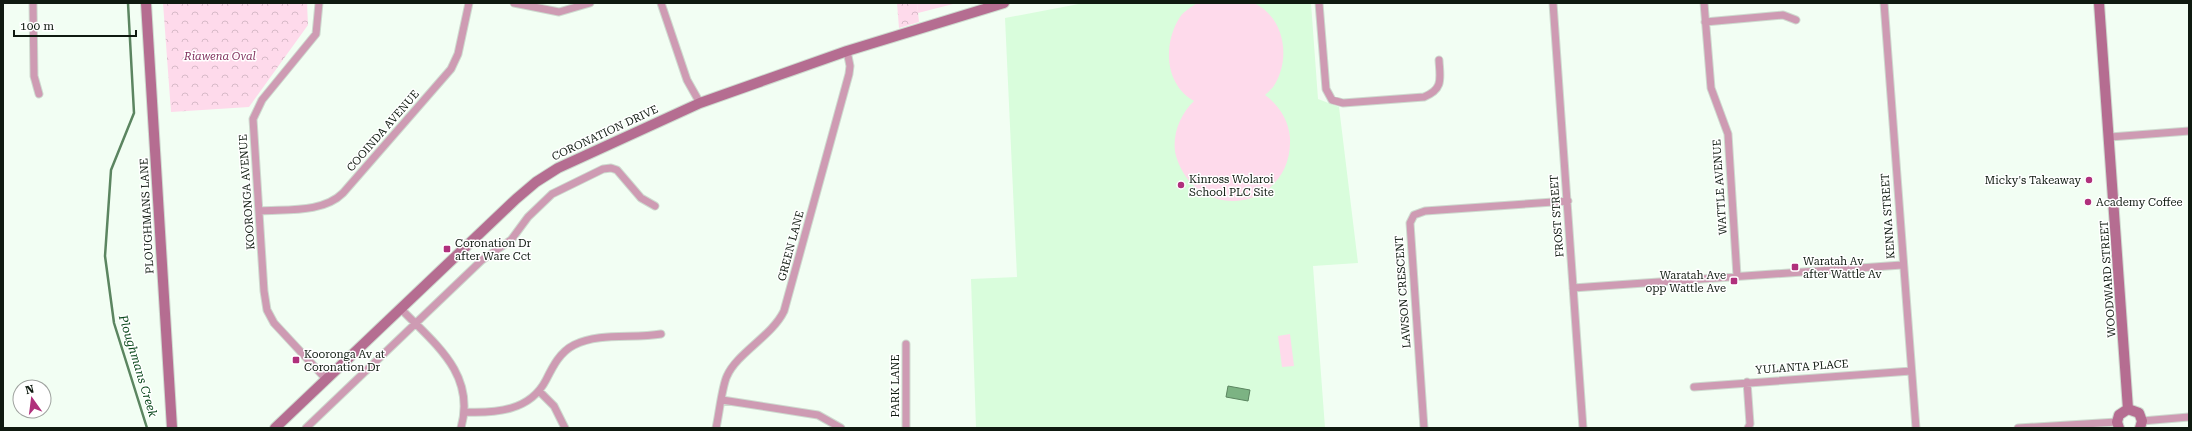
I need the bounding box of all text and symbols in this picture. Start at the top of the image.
scale bar [14,12,136,38]
text: 100 m [20,19,54,33]
park label: Riawena Oval [183,50,256,63]
street label: COOINDA AVENUE [344,88,422,174]
street label: CORONATION DRIVE [550,103,660,163]
street label: KOORONGA AVENUE [236,134,258,250]
street label: WATTLE AVENUE [1710,139,1730,235]
street label: PLOUGHMANS LANE [137,158,157,274]
place label: Kinross Wolaroi School PLC Site [1189,173,1274,199]
street label: KENNA STREET [1879,173,1897,259]
street label: FROST STREET [1548,174,1566,258]
place label: Micky's Takeaway [1985,174,2081,187]
marker: Micky's Takeaway [2084,175,2094,185]
marker: Kinross Wolaroi School PLC Site [1176,180,1186,190]
place label: Academy Coffee [2096,196,2183,209]
marker: Academy Coffee [2083,197,2093,207]
street label: GREEN LANE [775,209,807,283]
street label: WOODWARD STREET [2097,220,2119,338]
street label: LAWSON CRESCENT [1393,235,1413,349]
place label: Coronation Dr after Ware Cct [455,237,532,263]
marker: Coronation Dr after Ware Cct [442,244,452,254]
place label: Waratah Av after Wattle Av [1803,255,1882,281]
marker: Waratah Av after Wattle Av [1790,262,1800,272]
place label: Waratah Ave opp Wattle Ave [1645,269,1726,295]
marker: Waratah Ave opp Wattle Ave [1729,276,1739,286]
water label: Ploughmans Creek [116,312,160,419]
place label: Kooronga Av at Coronation Dr [304,348,385,374]
street label: PARK LANE [889,354,902,418]
marker: Kooronga Av at Coronation Dr [291,355,301,365]
street label: YULANTA PLACE [1755,357,1849,377]
north arrow [12,379,52,419]
text: N [24,382,36,397]

